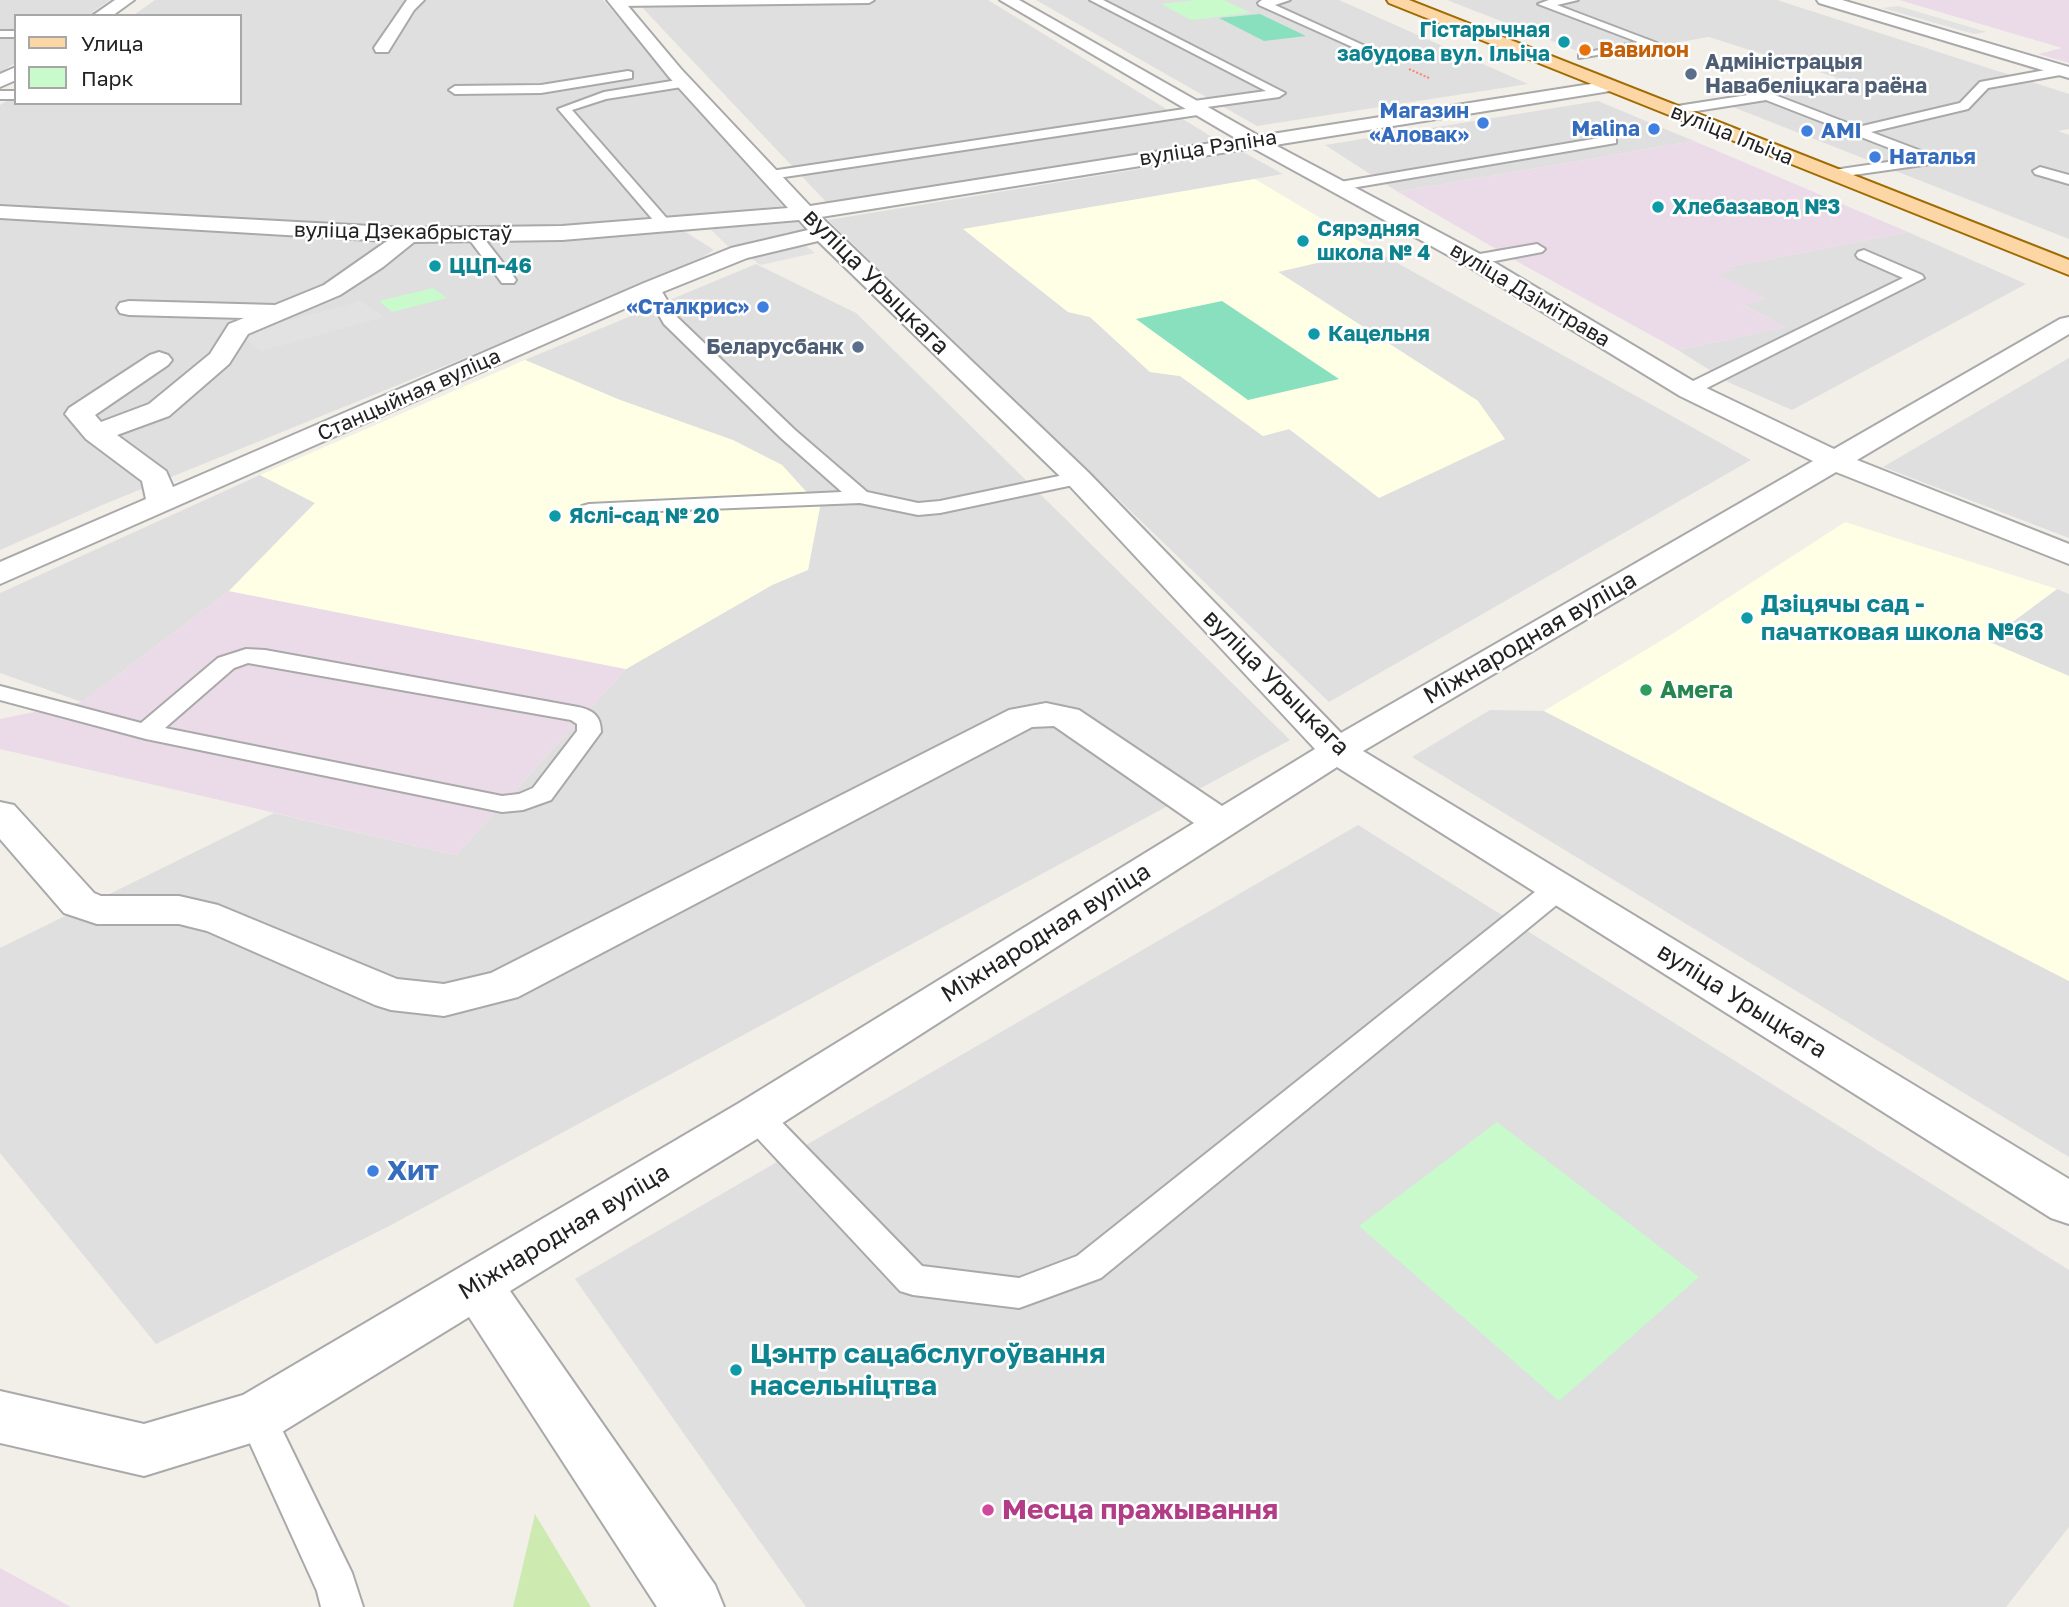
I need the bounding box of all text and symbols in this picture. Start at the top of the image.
legend [14,14,242,105]
place label: Гістарычная забудова вул. Ільіча [1337,17,1550,67]
text: Улица [81,30,144,56]
marker: Гістарычная забудова вул. Ільіча [1556,34,1572,50]
place label: Вавилон [1599,37,1689,63]
marker: Вавилон [1577,42,1593,58]
place label: Адміністрацыя Навабеліцкага раёна [1705,49,1927,99]
text: Парк [81,65,134,91]
marker: Адміністрацыя Навабеліцкага раёна [1683,66,1699,82]
place label: Магазин «Аловак» [1370,98,1469,148]
street label: вуліца Ільіча [1667,99,1797,171]
marker: Магазин «Аловак» [1475,115,1491,131]
place label: Malina [1571,116,1640,142]
place label: AMI [1821,118,1862,144]
marker: Malina [1646,121,1662,137]
marker: AMI [1799,123,1815,139]
street label: вуліца Рэпіна [1137,125,1279,171]
place label: Наталья [1889,144,1976,170]
marker: Наталья [1867,149,1883,165]
place label: Хлебазавод №3 [1672,194,1840,220]
marker: Хлебазавод №3 [1650,199,1666,215]
street label: вуліца Урыцкага [797,203,955,361]
place label: Сярэдняя школа № 4 [1317,216,1430,266]
street label: вуліца Дзекабрыстаў [294,217,512,247]
marker: Сярэдняя школа № 4 [1295,233,1311,249]
street label: вуліца Дзімітрава [1445,237,1615,353]
place label: ЦЦП-46 [449,253,532,279]
marker: ЦЦП-46 [427,258,443,274]
place label: «Сталкрис» [627,294,749,320]
marker: «Сталкрис» [755,299,771,315]
place label: Кацельня [1328,321,1430,347]
marker: Кацельня [1306,326,1322,342]
place label: Беларусбанк [706,334,844,360]
marker: Беларусбанк [850,339,866,355]
street label: Станцыйная вуліца [314,343,504,447]
place label: Яслі-сад № 20 [569,503,720,529]
marker: Яслі-сад № 20 [547,508,563,524]
street label: Міжнародная вуліца [1418,565,1642,711]
place label: Дзіцячы сад - пачатковая школа №63 [1761,590,2044,646]
street label: вуліца Урыцкага [1197,604,1355,762]
marker: Дзіцячы сад - пачатковая школа №63 [1739,610,1755,626]
place label: Амега [1660,676,1733,704]
marker: Амега [1638,682,1654,698]
street label: Міжнародная вуліца [936,857,1156,1009]
street label: вуліца Урыцкага [1652,937,1832,1065]
place label: Хит [387,1154,439,1188]
street label: Міжнародная вуліца [453,1158,675,1306]
marker: Хит [365,1163,381,1179]
place label: Цэнтр сацабслугоўвання насельніцтва [750,1337,1105,1403]
marker: Цэнтр сацабслугоўвання насельніцтва [728,1362,744,1378]
place label: Месца пражывання [1002,1493,1278,1527]
marker: Месца пражывання [980,1502,996,1518]

